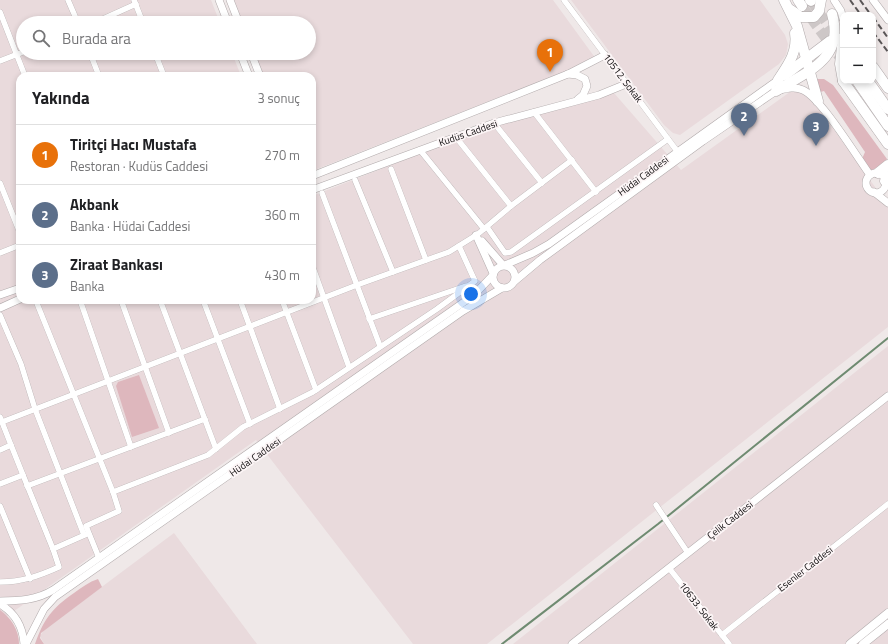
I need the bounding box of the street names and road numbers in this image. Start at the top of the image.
street label: 10512. Sokak [600,50,646,106]
street label: Kudüs Caddesi [437,116,499,150]
street label: Hüdai Caddesi [614,152,672,200]
street label: Hüdai Caddesi [226,434,284,480]
street label: Çelik Caddesi [704,497,756,543]
street label: Esenler Caddesi [774,543,836,595]
street label: 10633. Sokak [675,579,723,633]

